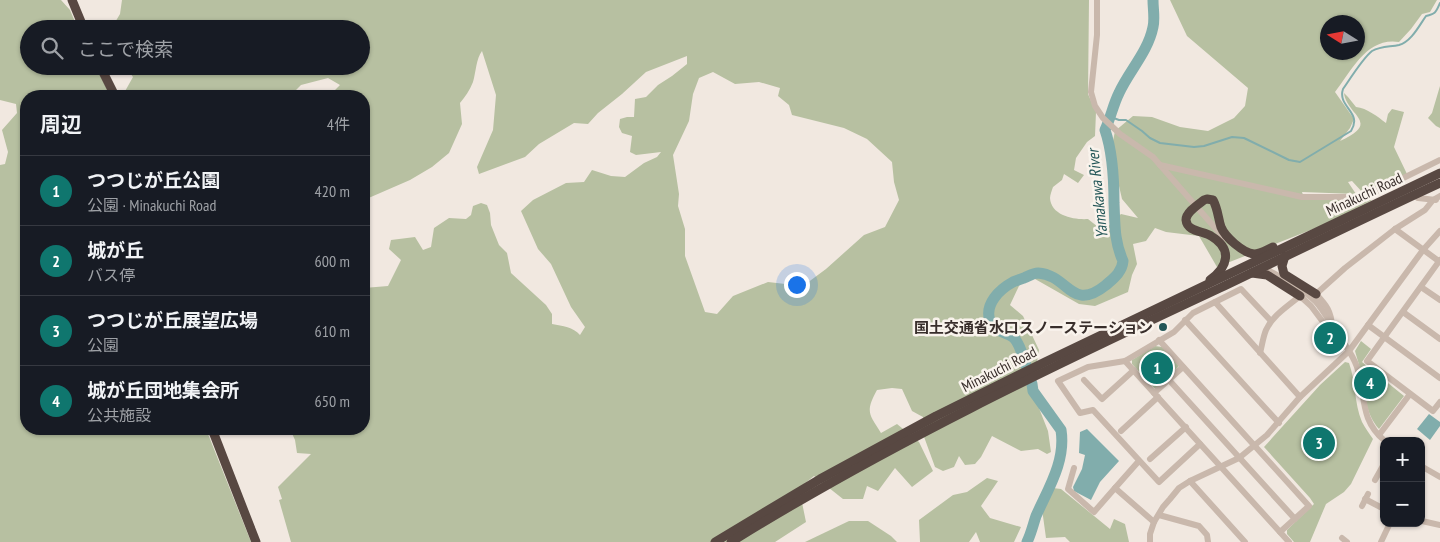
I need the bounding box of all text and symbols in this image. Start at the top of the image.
north arrow [1320,15,1365,60]
search box [20,20,370,75]
icon: search [38,34,66,62]
text: ここで検索 [78,37,173,61]
text: 周辺 [40,111,82,138]
text: 4件 [327,114,350,134]
water label: Yamakawa River [1082,146,1112,240]
text: つつじが丘公園 [87,168,220,192]
street label: Minakuchi Road [1323,168,1405,220]
text: 1 [52,181,60,201]
text: 420 m [315,181,350,201]
text: 公園 · Minakuchi Road [87,195,216,215]
text: 城が丘 [87,238,144,262]
text: 2 [52,251,60,271]
text: 600 m [315,251,350,271]
text: バス停 [87,265,135,285]
your location [784,272,810,298]
text: つつじが丘展望広場 [87,308,258,332]
place label: 国土交通省水口スノーステーション [914,318,1153,337]
pin: 2 [1314,319,1346,357]
text: 3 [52,321,60,341]
text: 610 m [315,321,350,341]
marker: 国土交通省水口スノーステーション [1157,321,1169,333]
text: 公園 [87,335,119,355]
street label: Minakuchi Road [958,342,1040,396]
pin: 1 [1141,349,1173,387]
pin: 4 [1354,364,1386,402]
text: 城が丘団地集会所 [87,378,239,402]
text: 4 [52,391,60,411]
text: 650 m [315,391,350,411]
text: 公共施設 [87,405,151,425]
pin: 3 [1303,424,1335,462]
map controls [1380,437,1425,527]
button: + [1380,437,1425,482]
button: − [1380,482,1425,527]

